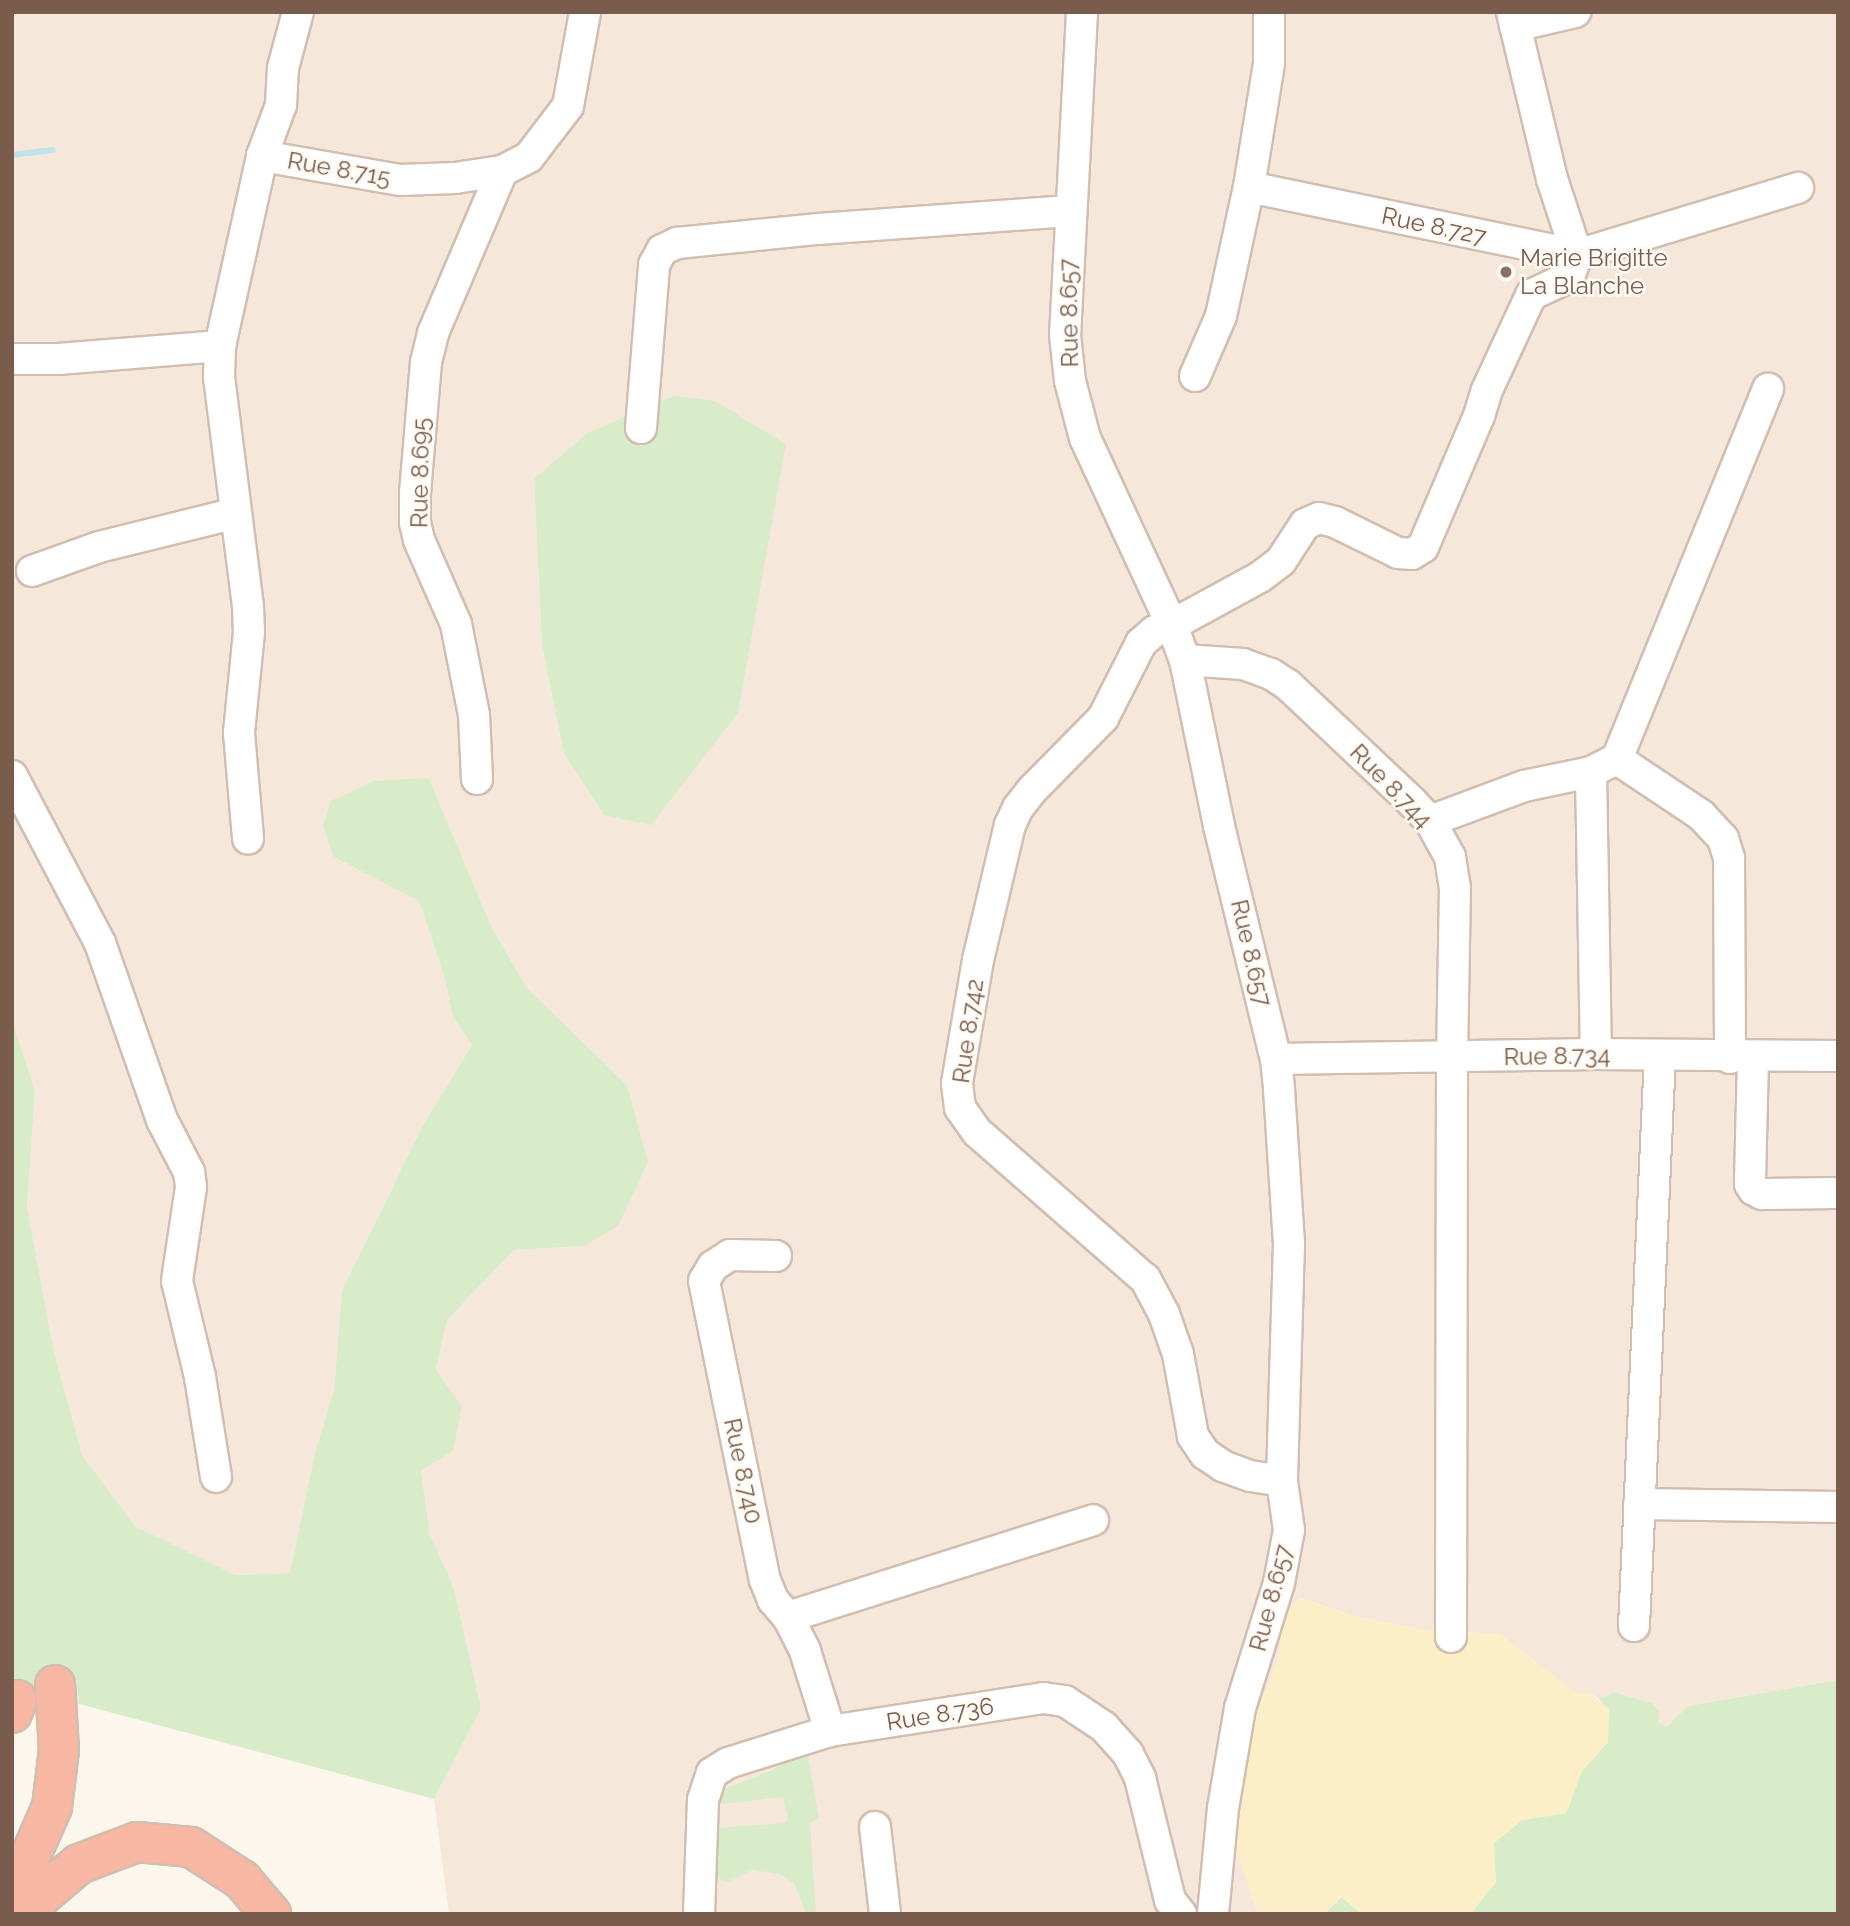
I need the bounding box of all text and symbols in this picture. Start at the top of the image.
street label: Rue 8.715 [285,146,393,192]
street label: Rue 8.727 [1379,201,1489,251]
place label: Marie Brigitte La Blanche [1520,244,1668,300]
street label: Rue 8.657 [1054,258,1084,368]
marker: Marie Brigitte La Blanche [1498,264,1514,280]
street label: Rue 8.695 [405,418,435,528]
street label: Rue 8.744 [1344,738,1438,834]
street label: Rue 8.657 [1225,897,1277,1009]
street label: Rue 8.742 [946,977,990,1085]
street label: Rue 8.734 [1503,1041,1611,1071]
street label: Rue 8.740 [718,1415,768,1527]
street label: Rue 8.657 [1243,1542,1299,1654]
street label: Rue 8.736 [884,1691,996,1737]

